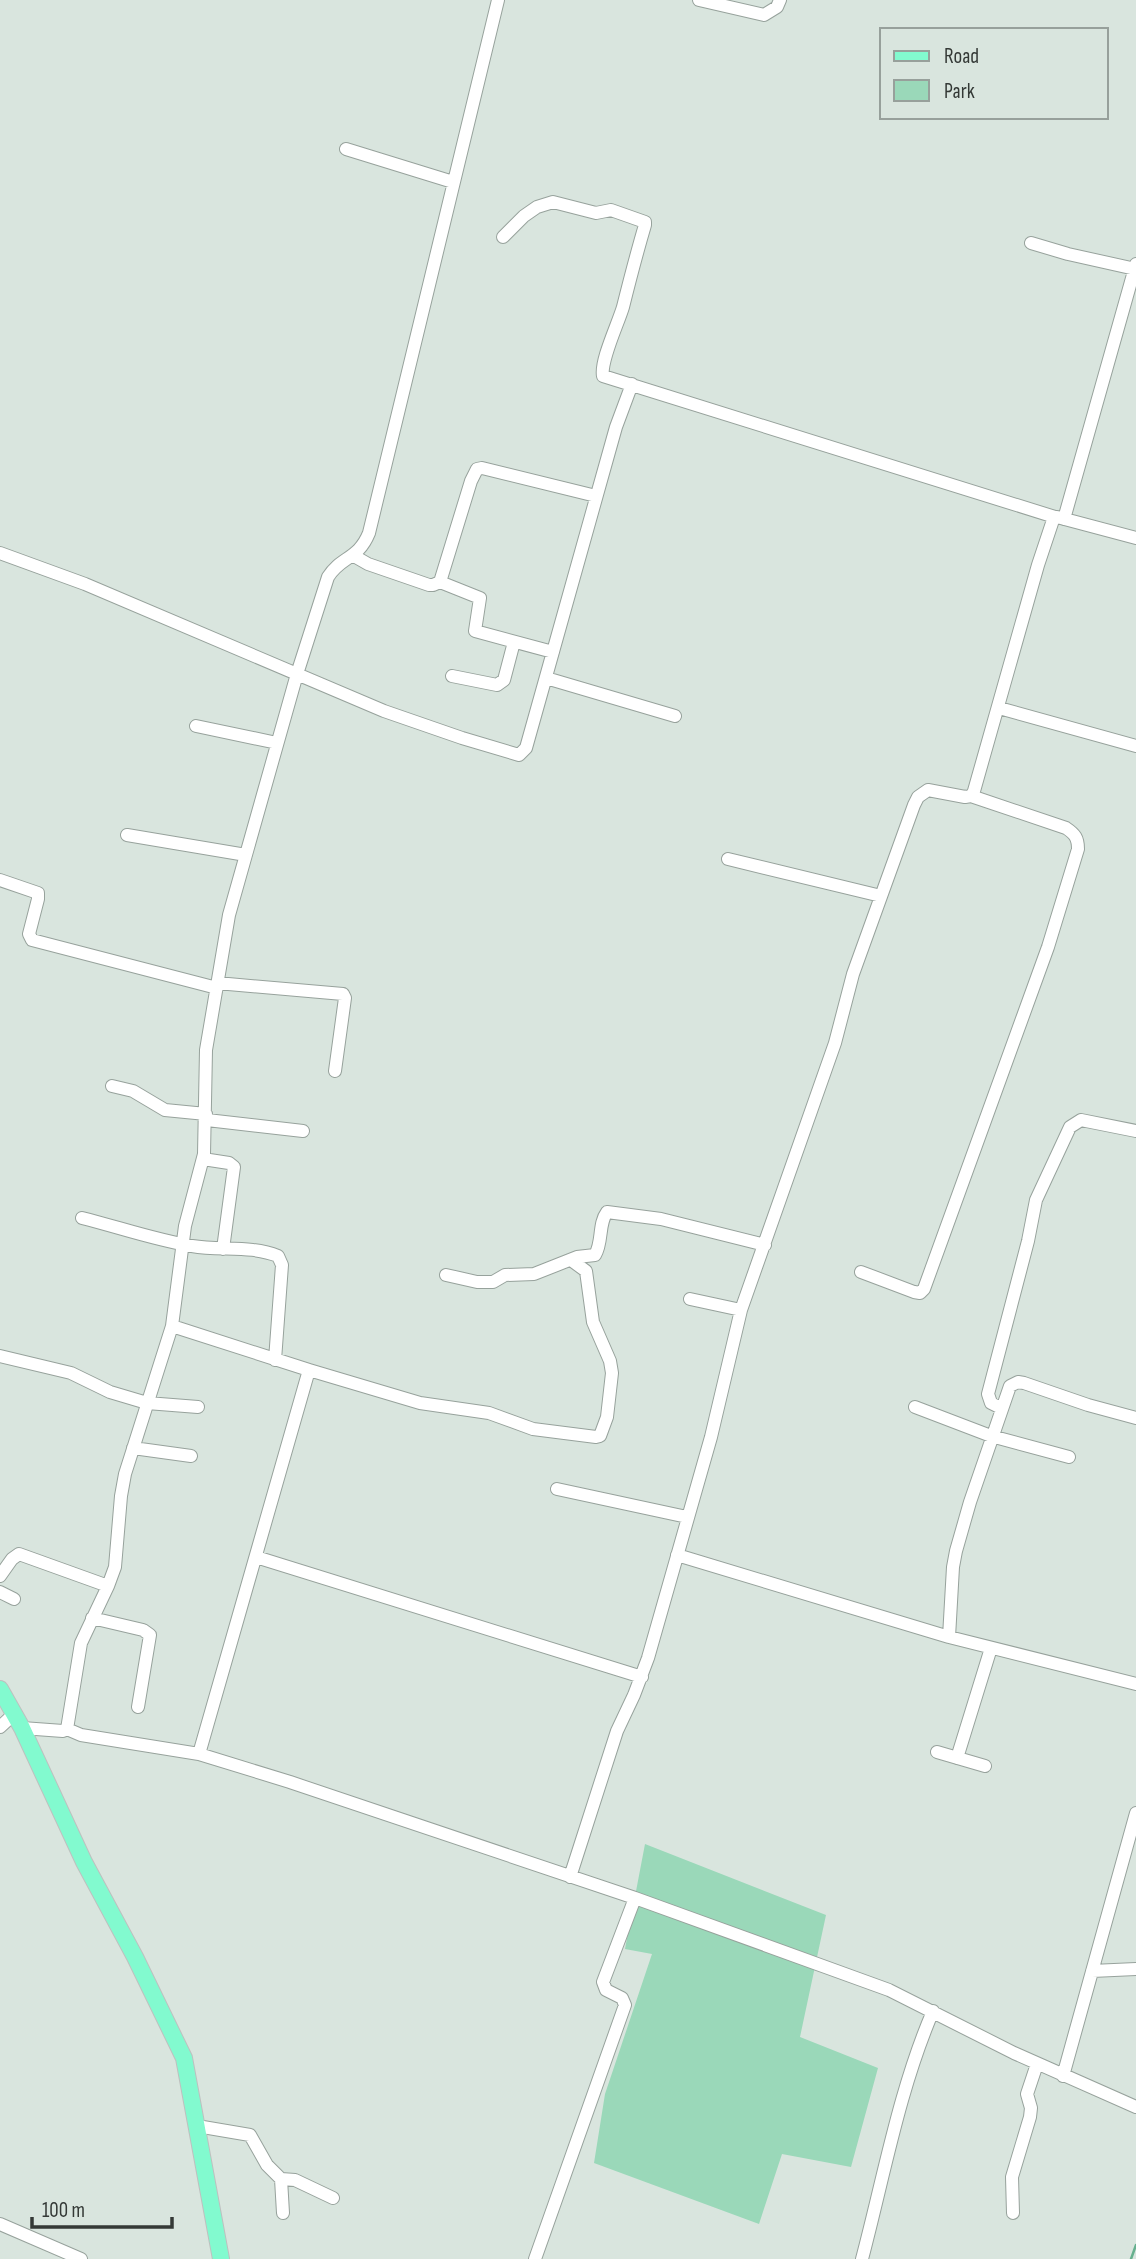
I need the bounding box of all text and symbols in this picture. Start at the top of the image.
legend [880,28,1108,119]
text: Road [944,44,979,69]
text: Park [944,79,975,104]
scale bar [32,2186,172,2230]
text: 100 m [42,2198,85,2223]

